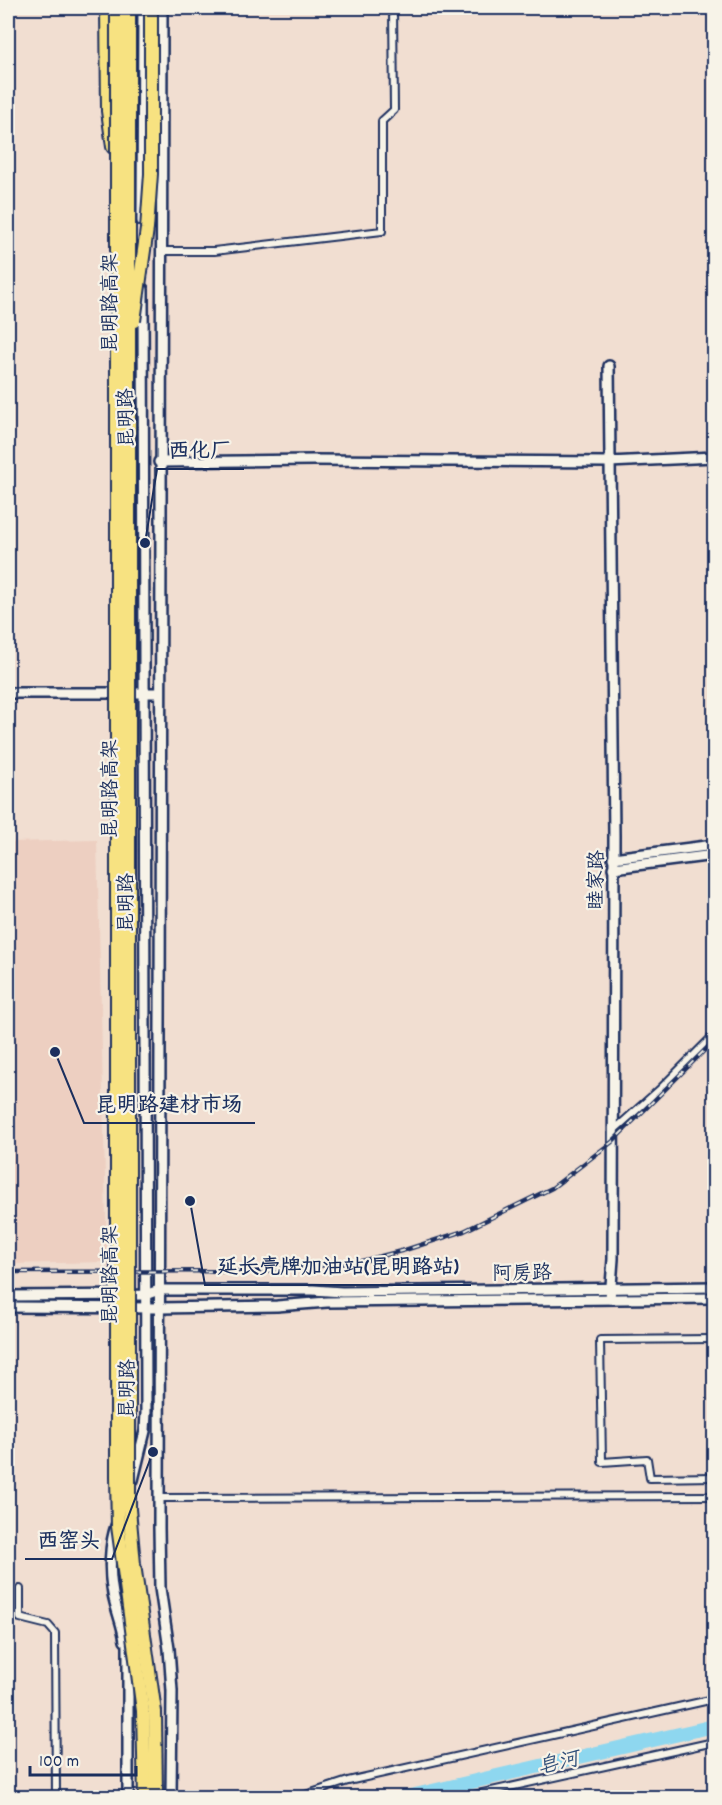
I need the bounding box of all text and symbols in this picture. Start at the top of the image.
street label: 昆明路高架 [98,253,126,353]
street label: 昆明路 [113,387,143,448]
callout: 西化厂 [157,430,244,469]
text: 西化厂 [169,438,232,468]
street label: 昆明路高架 [98,739,126,839]
street label: 睦家路 [583,849,613,910]
street label: 昆明路 [114,872,142,933]
callout: 昆明路建材市场 [84,1084,255,1123]
text: 昆明路建材市场 [96,1092,243,1122]
street label: 昆明路高架 [98,1225,126,1325]
callout: 延长壳牌加油站(昆明路站) [205,1246,471,1285]
text: 延长壳牌加油站(昆明路站) [217,1254,459,1284]
street label: 阿房路 [492,1260,553,1290]
street label: 昆明路 [114,1358,144,1419]
callout: 西窑头 [25,1520,112,1559]
text: 西窑头 [38,1528,101,1558]
scale bar [30,1739,136,1777]
water label: 皂河 [535,1745,585,1784]
text: 100 m [39,1750,79,1775]

